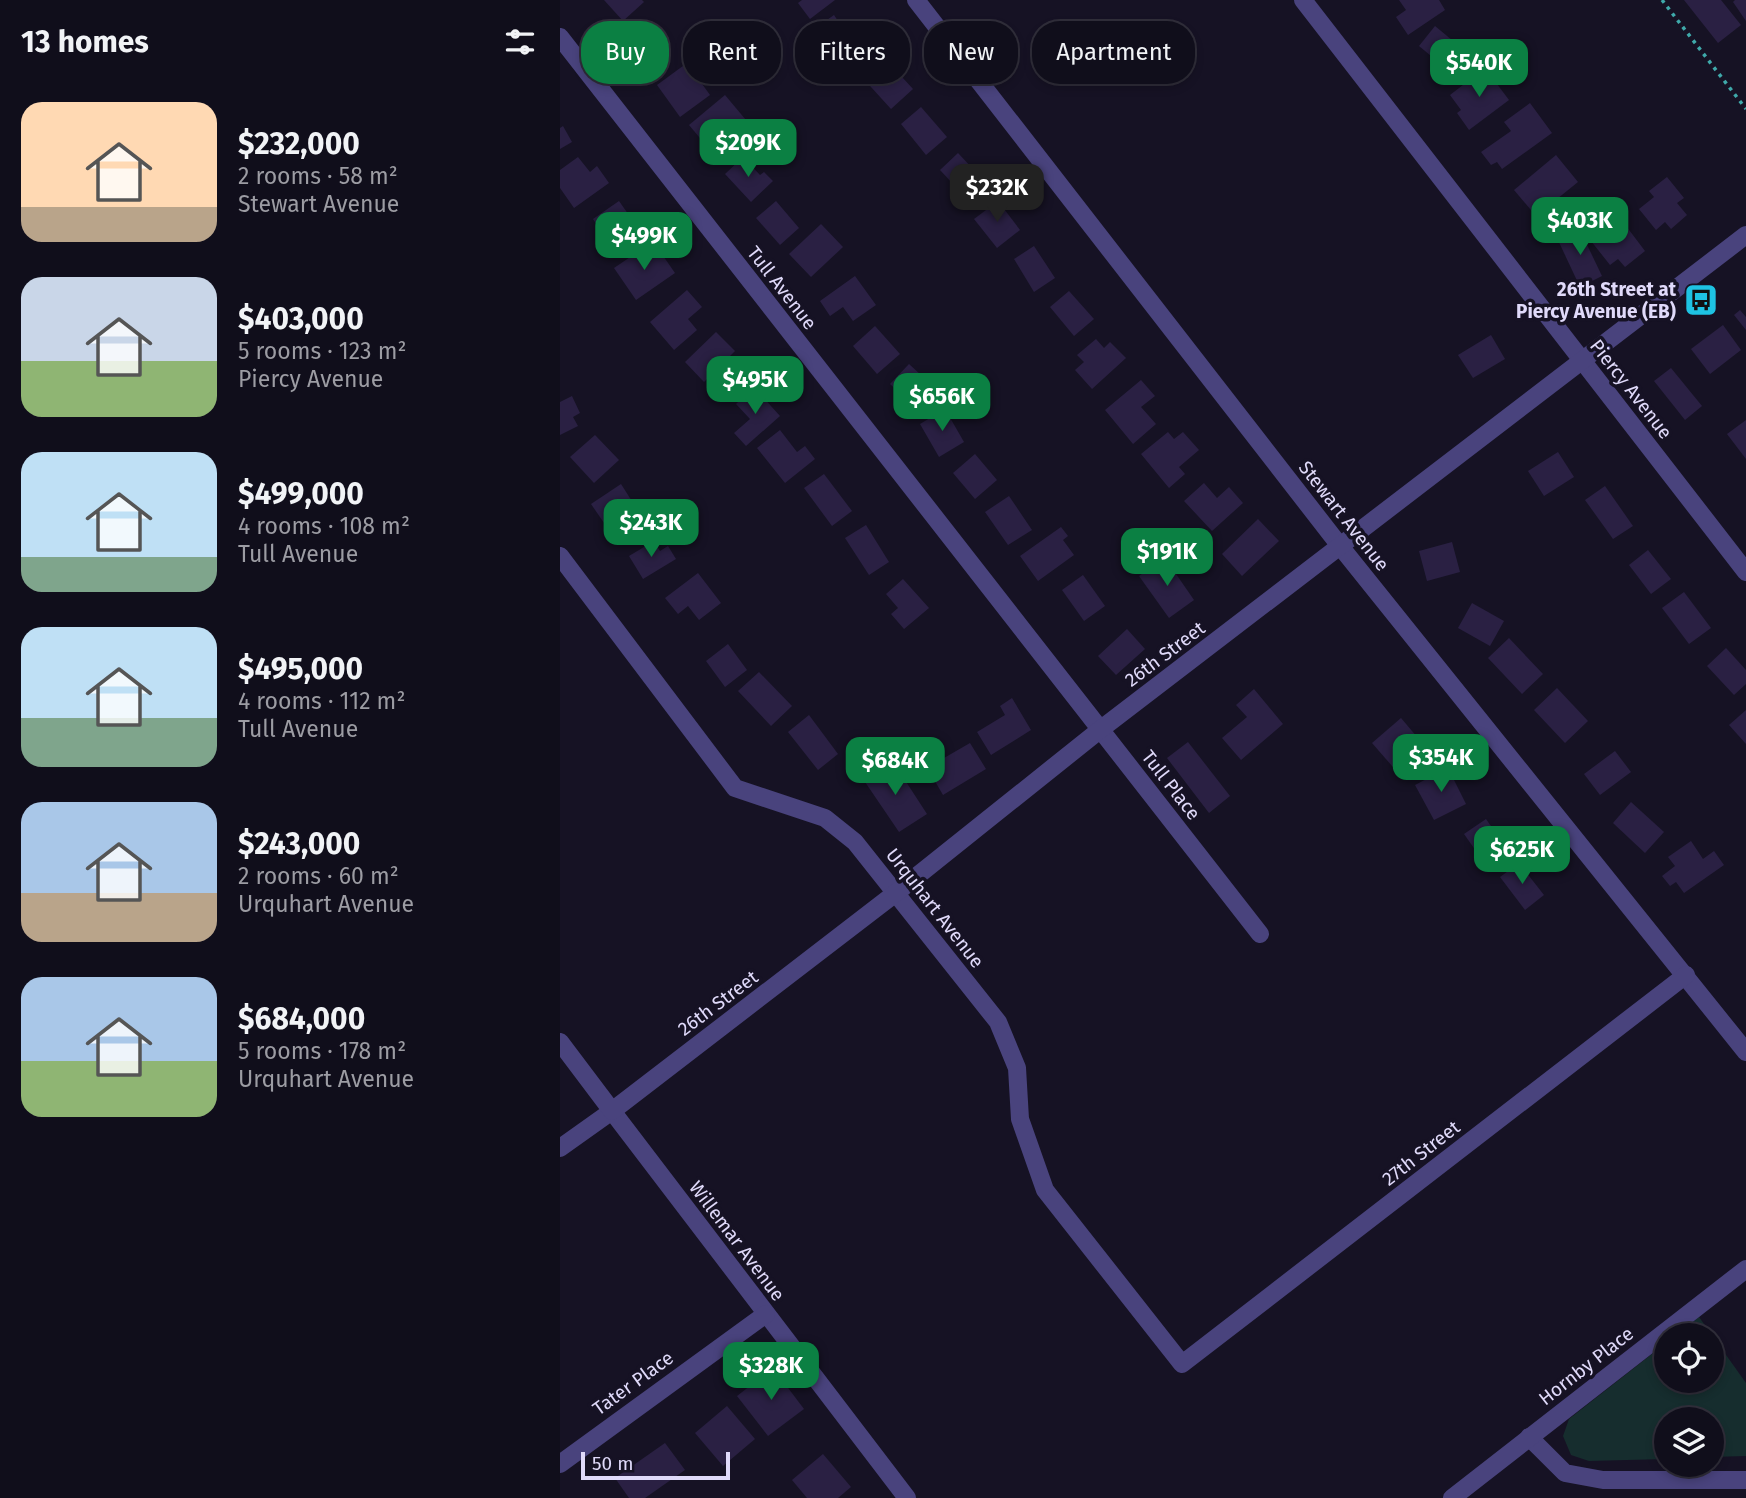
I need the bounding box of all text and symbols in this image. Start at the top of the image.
chip: Buy [581,21,669,84]
chip: Rent [683,21,781,84]
chip: Filters [795,21,910,84]
chip: New [924,21,1018,84]
chip: Apartment [1032,21,1195,84]
icon: filters [501,23,539,61]
text: 13 homes [21,24,149,60]
pin: $540K [1430,40,1528,99]
text: $540K [1446,48,1512,76]
pin: $209K [699,120,797,179]
text: $232,000 [238,126,360,162]
text: $209K [716,128,780,156]
icon: home [77,130,161,214]
text: 2 rooms · 58 m² [238,162,398,190]
pin: $232K [948,164,1046,224]
text: $232K [966,173,1028,201]
text: Stewart Avenue [238,190,399,218]
pin: $403K [1531,198,1629,257]
text: $403K [1547,206,1613,234]
pin: $499K [595,212,693,272]
text: $499K [611,221,677,249]
street label: Tull Avenue [742,242,822,334]
place label: 26th Street at Piercy Avenue (EB) [1516,278,1677,323]
bus stop icon: 26th Street at Piercy Avenue (EB) [1682,281,1720,319]
text: $403,000 [238,301,364,337]
icon: home [77,305,161,389]
street label: Piercy Avenue [1585,335,1677,443]
text: 5 rooms · 123 m² [238,337,406,365]
pin: $495K [706,356,804,416]
text: Piercy Avenue [238,365,383,393]
text: $495K [723,365,787,393]
pin: $656K [893,374,991,433]
text: $656K [909,382,975,410]
street label: Stewart Avenue [1294,456,1394,576]
text: $499,000 [238,476,364,512]
icon: home [77,480,161,564]
pin: $243K [602,500,700,559]
text: $243K [620,508,682,536]
text: 4 rooms · 108 m² [238,512,410,540]
pin: $191K [1118,528,1216,588]
text: $191K [1137,537,1197,565]
text: Tull Avenue [238,540,358,568]
street label: 26th Street [1120,616,1210,692]
text: $495,000 [238,651,363,687]
icon: home [77,655,161,739]
text: 4 rooms · 112 m² [238,687,405,715]
text: Tull Avenue [238,715,358,743]
pin: $354K [1392,734,1490,794]
pin: $684K [846,738,944,797]
text: $354K [1409,743,1473,771]
text: $684K [862,746,928,774]
street label: Tull Place [1137,746,1205,824]
text: $243,000 [238,826,360,862]
pin: $625K [1473,826,1571,886]
icon: home [77,830,161,914]
text: $625K [1490,835,1554,863]
street label: Urquhart Avenue [881,844,989,972]
text: 2 rooms · 60 m² [238,862,399,890]
text: Urquhart Avenue [238,890,414,918]
street label: 26th Street [673,965,763,1041]
text: $684,000 [238,1001,365,1037]
icon: home [77,1005,161,1089]
text: 5 rooms · 178 m² [238,1037,406,1065]
text: Urquhart Avenue [238,1065,414,1093]
street label: 27th Street [1378,1115,1465,1190]
street label: Willemar Avenue [684,1176,790,1306]
street label: Hornby Place [1534,1322,1638,1410]
map controls [1654,1323,1724,1477]
button: locate [1654,1323,1724,1393]
pin: $328K [722,1342,820,1402]
street label: Tater Place [588,1346,678,1420]
text: $328K [739,1351,803,1379]
button: layers [1654,1407,1724,1477]
scale bar [581,1449,730,1481]
text: 50 m [592,1452,633,1475]

